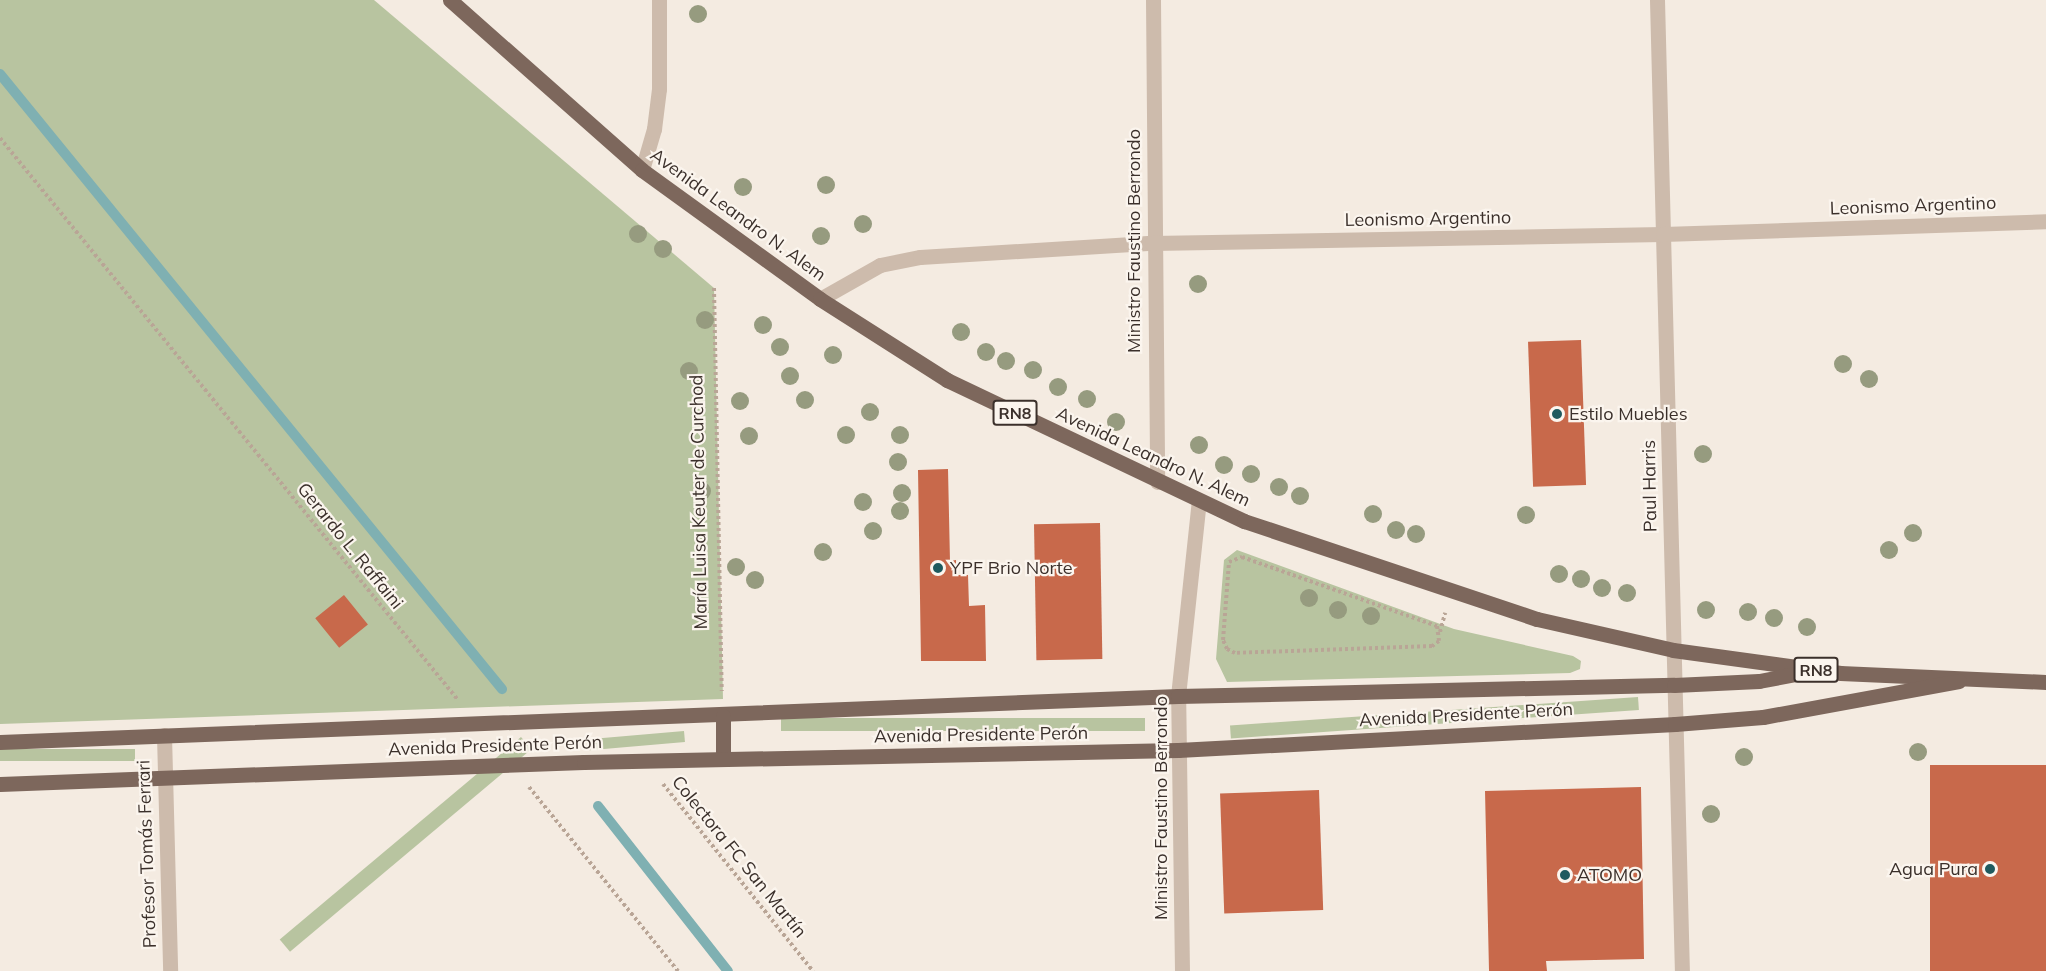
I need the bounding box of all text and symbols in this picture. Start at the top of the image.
street label: Ministro Faustino Berrondo [1123,129,1145,353]
street label: Avenida Leandro N. Alem [646,144,830,286]
street label: Leonismo Argentino [1829,192,1997,220]
street label: Leonismo Argentino [1345,207,1511,231]
street label: María Luisa Keuter de Curchod [686,375,712,629]
road number: RN8 [992,400,1038,426]
street label: Avenida Leandro N. Alem [1053,403,1253,511]
place label: Estilo Muebles [1569,403,1688,425]
marker: Estilo Muebles [1550,407,1564,421]
street label: Paul Harris [1638,440,1662,532]
street label: Gerardo L. Raffaini [292,479,408,613]
place label: YPF Brio Norte [950,557,1072,579]
marker: YPF Brio Norte [931,561,945,575]
road number: RN8 [1794,657,1838,683]
street label: Ministro Faustino Berrondo [1150,696,1172,920]
street label: Avenida Presidente Perón [1358,699,1574,731]
street label: Avenida Presidente Perón [874,722,1088,748]
street label: Avenida Presidente Perón [388,731,602,761]
street label: Profesor Tomás Ferrari [133,759,161,949]
street label: Colectora FC San Martín [667,772,811,942]
place label: Agua Pura [1889,858,1978,880]
marker: Agua Pura [1983,862,1997,876]
place label: ATOMO [1577,864,1642,886]
marker: ATOMO [1558,868,1572,882]

